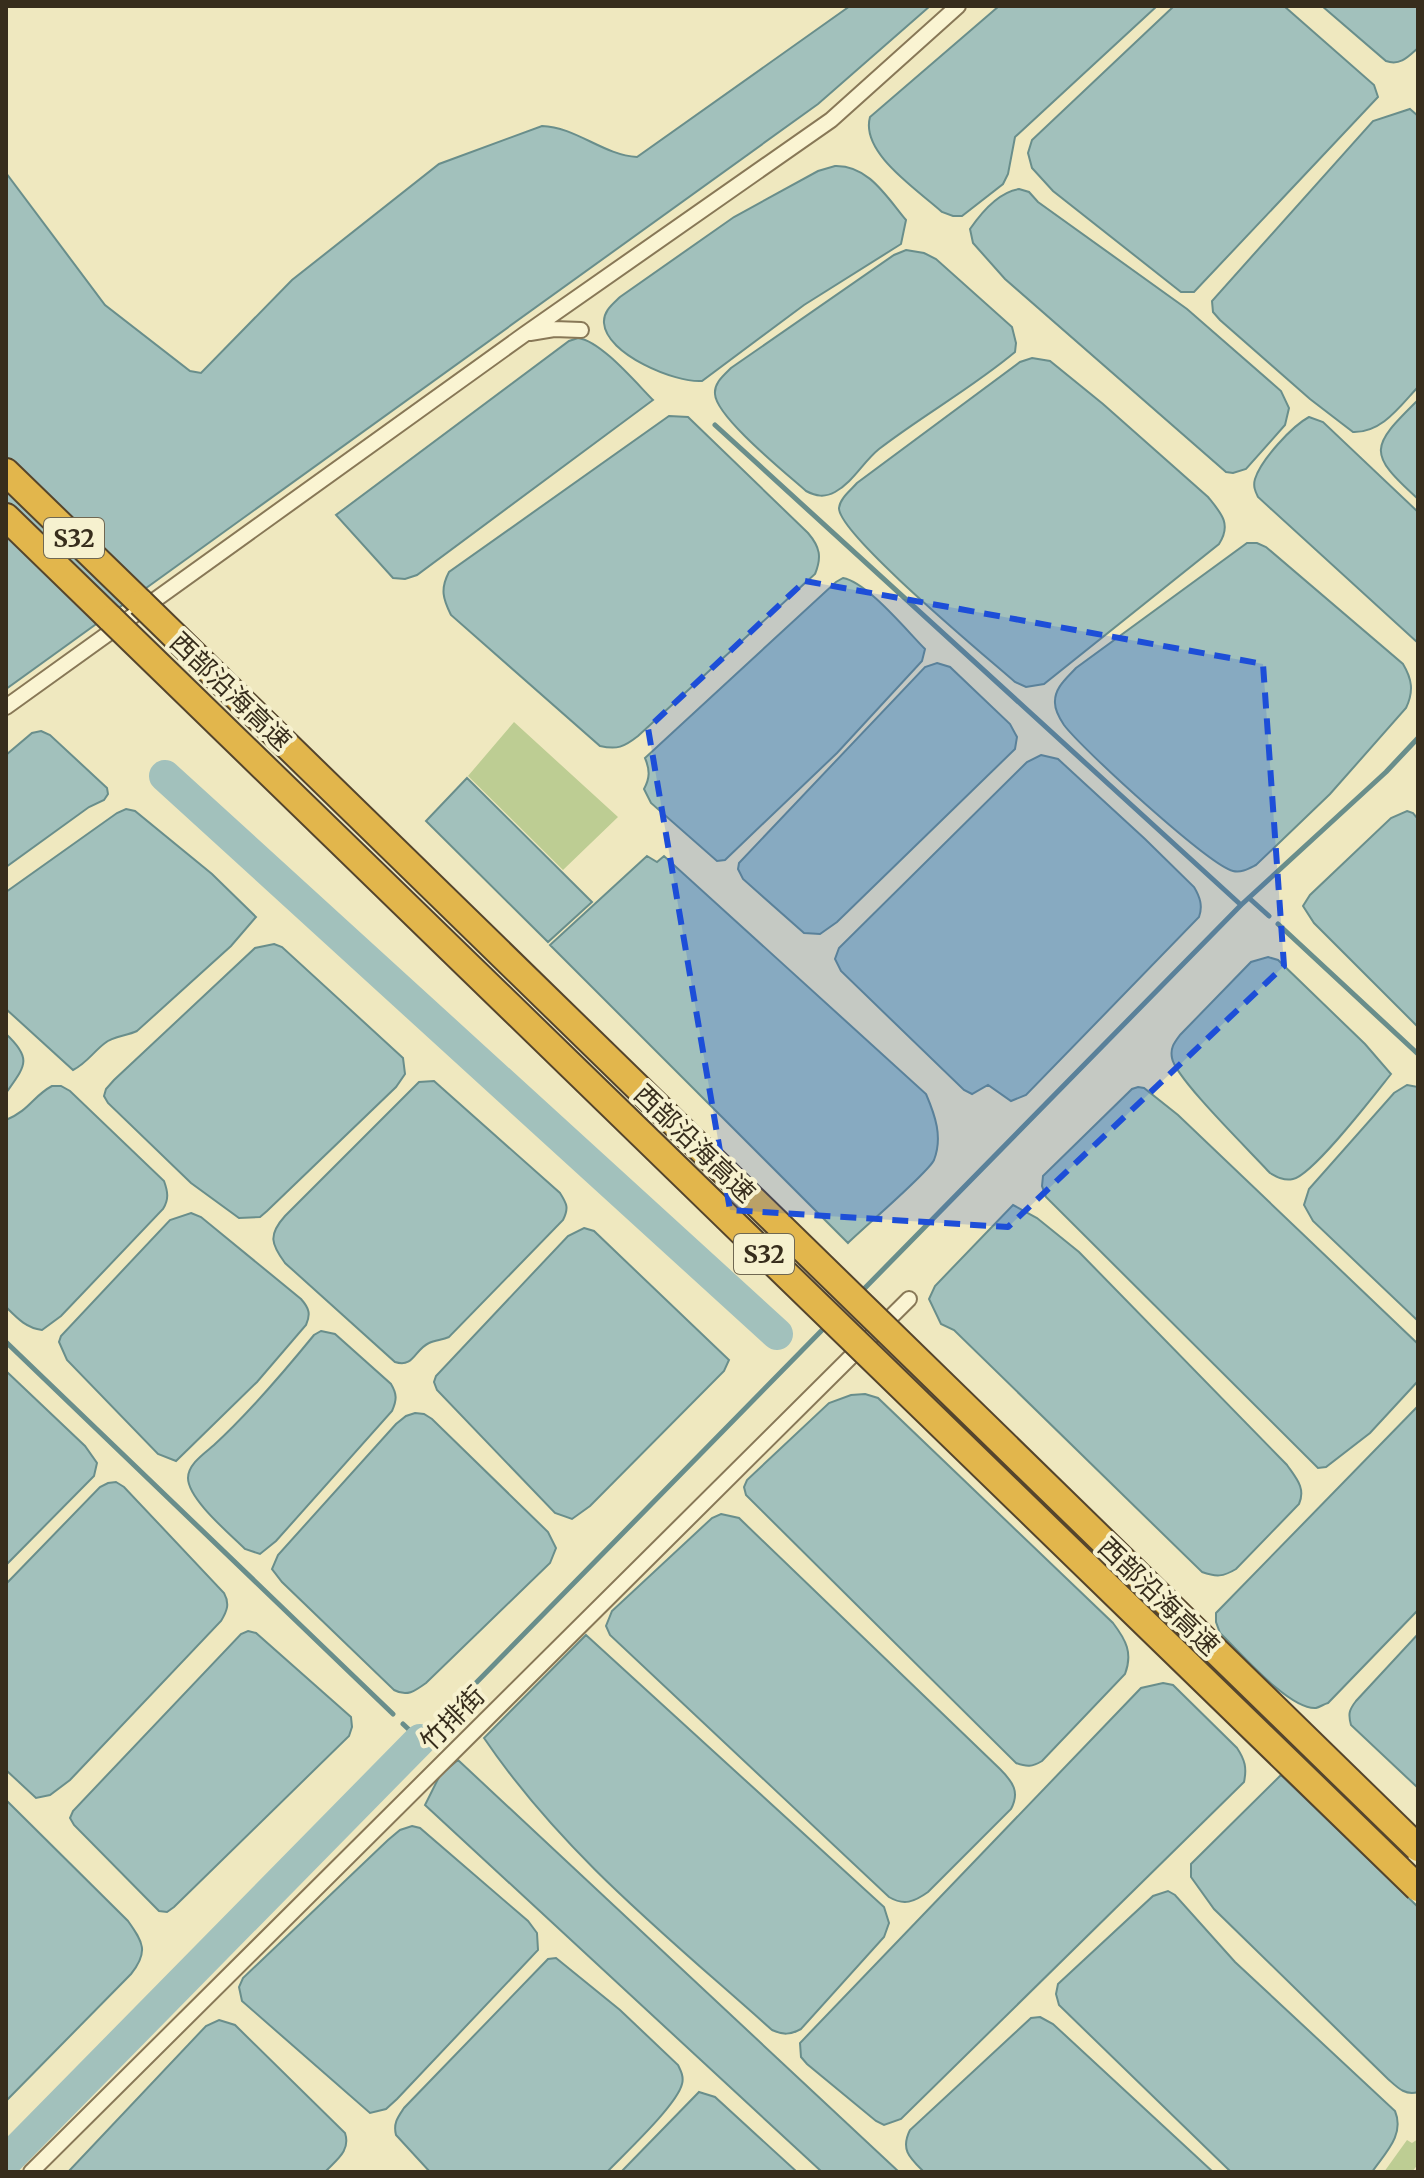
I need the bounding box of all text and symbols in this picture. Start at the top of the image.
road number: S32 [44,518,104,558]
street label: 西部沿海高速 [163,625,299,757]
street label: 西部沿海高速 [627,1077,763,1209]
road number: S32 [734,1234,794,1274]
street label: 西部沿海高速 [1091,1530,1227,1662]
street label: 竹排街 [413,1679,491,1757]

